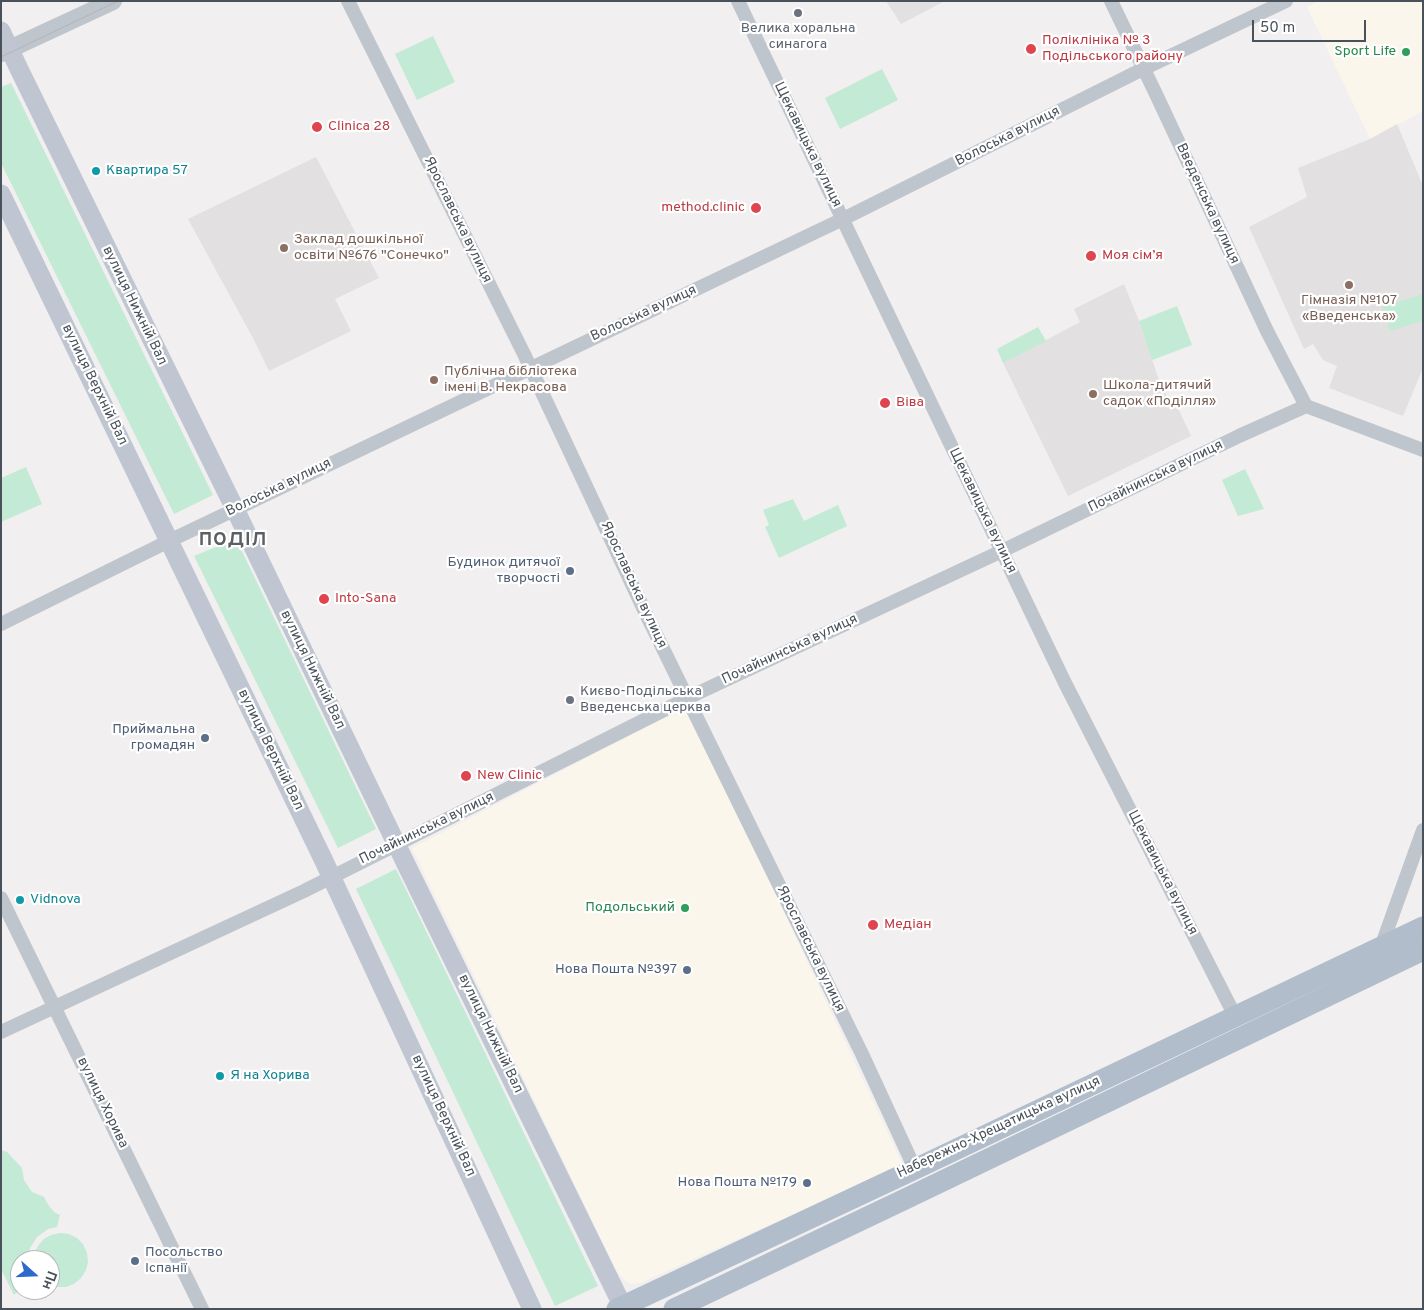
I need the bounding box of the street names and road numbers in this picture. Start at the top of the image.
street label: Щекавицька вулиця [769,80,845,210]
street label: Волоська вулиця [953,103,1063,171]
street label: Введенська вулиця [1172,141,1242,267]
street label: Ярославська вулиця [419,154,495,286]
street label: вулиця Нижній Вал [98,244,170,368]
street label: Волоська вулиця [588,282,700,346]
street label: вулиця Верхній Вал [57,322,131,448]
street label: Почайнинська вулиця [1086,437,1226,517]
street label: Щекавицька вулиця [944,446,1020,576]
street label: Волоська вулиця [224,455,334,521]
street label: Ярославська вулиця [596,519,670,651]
street label: вулиця Нижній Вал [276,608,348,732]
street label: Почайнинська вулиця [720,611,860,689]
street label: вулиця Верхній Вал [233,687,307,813]
street label: Почайнинська вулиця [357,789,497,869]
street label: Щекавицька вулиця [1123,808,1201,938]
street label: Ярославська вулиця [772,883,848,1015]
street label: вулиця Нижній Вал [454,972,526,1096]
street label: вулиця Верхній Вал [407,1052,479,1180]
street label: вулиця Хорива [73,1055,131,1151]
street label: Набережно-Хрещатицька вулиця [895,1073,1103,1183]

